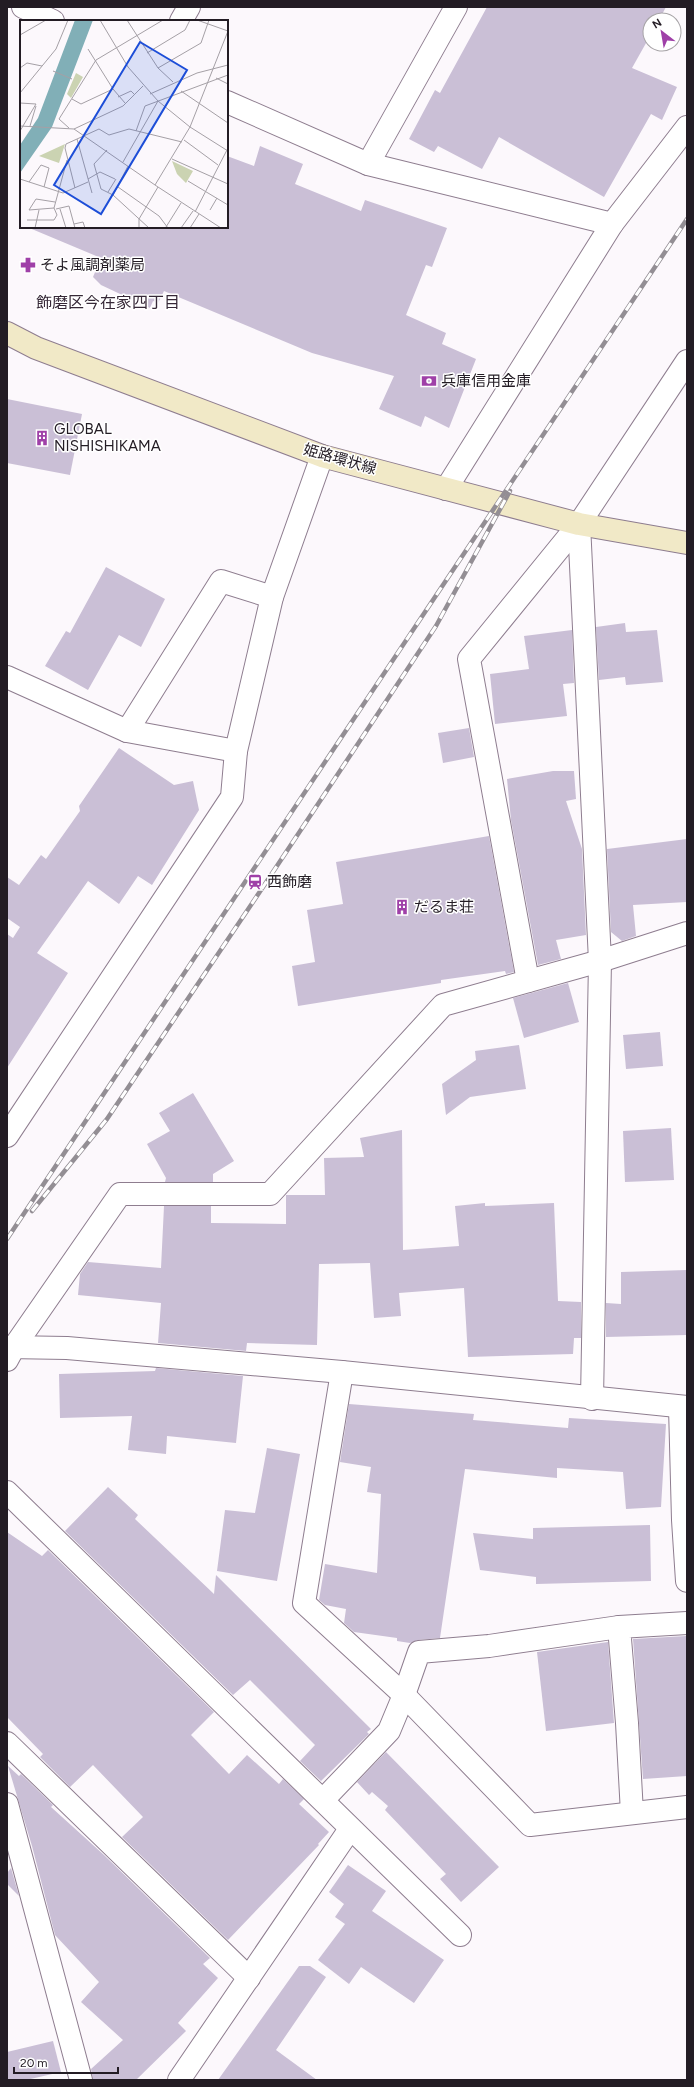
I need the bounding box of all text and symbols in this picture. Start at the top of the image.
north arrow [642,12,682,52]
text: N [650,16,664,32]
inset map [20,20,228,228]
pharmacy icon: そよ風調剤薬局 [19,256,37,274]
place label: そよ風調剤薬局 [40,256,145,274]
district label: 飾磨区今在家四丁目 [36,293,180,312]
bank icon: 兵庫信用金庫 [420,372,438,390]
place label: 兵庫信用金庫 [441,372,531,390]
place label: GLOBAL NISHISHIKAMA [54,420,161,455]
building icon: GLOBAL NISHISHIKAMA [33,429,51,447]
street label: 姫路環状線 [301,440,379,478]
station icon: 西飾磨 [246,873,264,891]
place label: 西飾磨 [267,873,312,891]
building icon: だるま荘 [393,898,411,916]
place label: だるま荘 [414,898,474,916]
scale bar [14,2049,118,2075]
text: 20 m [20,2056,48,2070]

